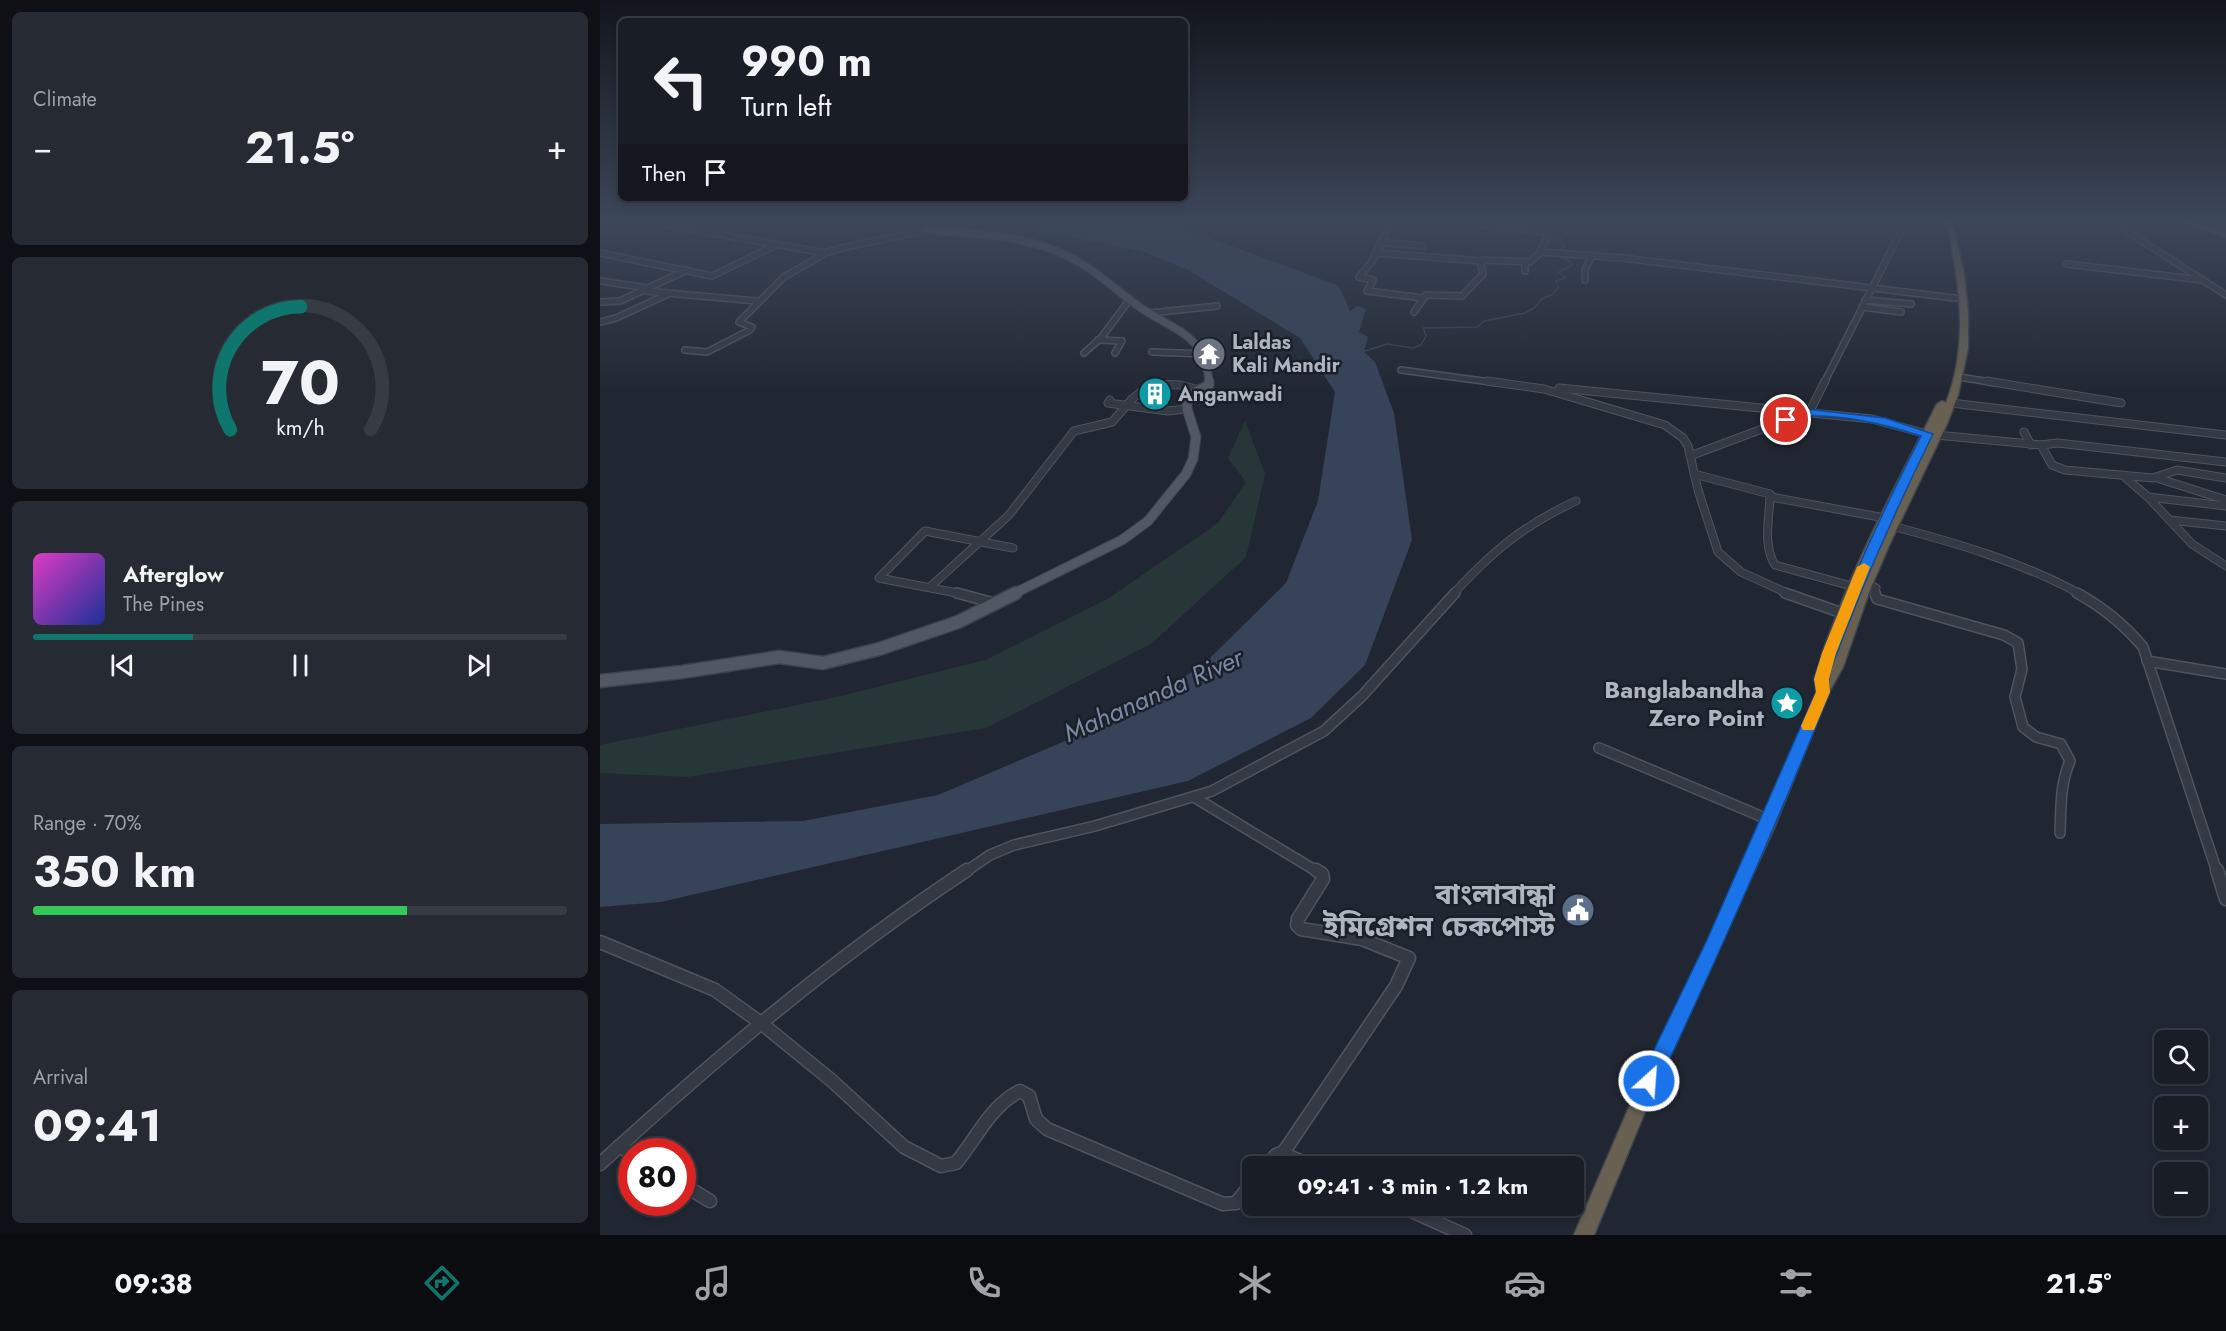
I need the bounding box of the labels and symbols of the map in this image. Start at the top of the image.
place label: Laldas Kali Mandir [1232,328,1341,380]
temple icon: Laldas Kali Mandir [1191,336,1227,372]
building icon: Anganwadi [1137,376,1173,412]
place label: Anganwadi [1177,380,1282,409]
pin [1760,394,1811,445]
water label: Mahananda River [1057,638,1250,752]
place label: Banglabandha Zero Point [1604,672,1764,735]
place icon: Banglabandha Zero Point [1769,685,1805,721]
place label: বাংলাবান্ধা ইমিগ্রেশন চেকপোস্ট [1322,874,1556,947]
public building icon: বাংলাবান্ধা ইমিগ্রেশন চেকপোস্ট [1560,892,1596,928]
position arrow [1617,1049,1681,1113]
speed limit sign: 80 [618,1138,696,1216]

